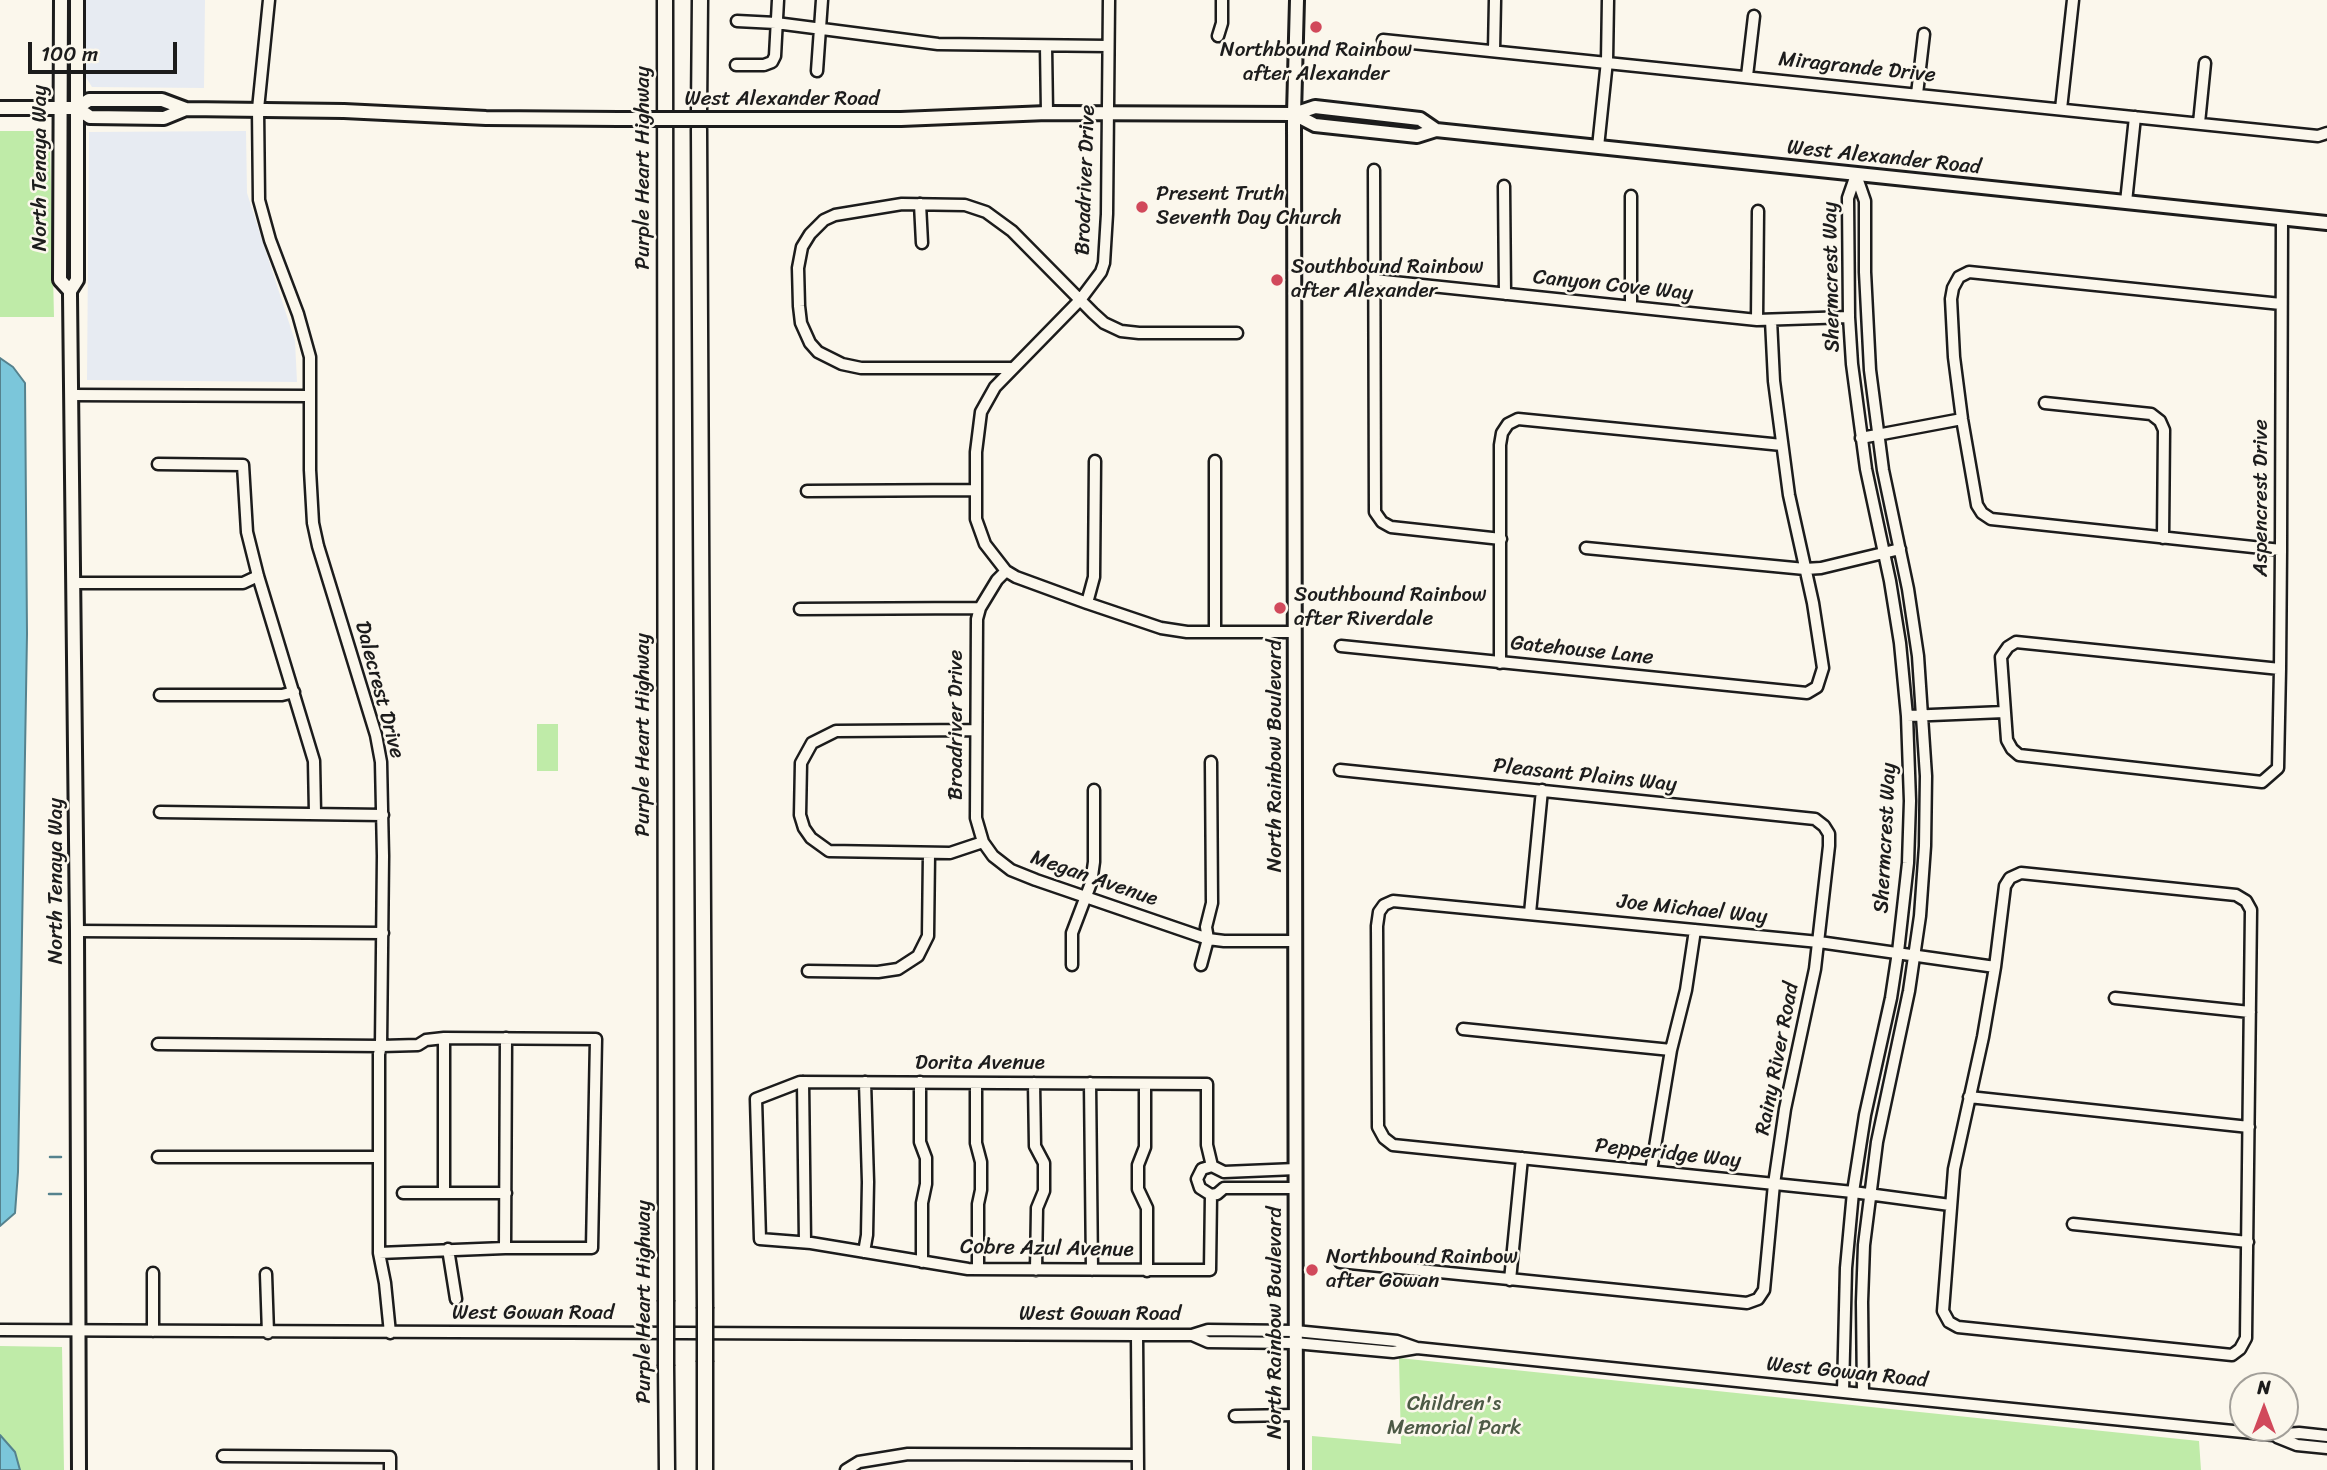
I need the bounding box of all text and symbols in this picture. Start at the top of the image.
marker: Northbound Rainbow after Alexander [1308,19,1324,35]
scale bar [32,28,180,72]
text: 100 m [41,35,98,73]
place label: Northbound Rainbow after Alexander [1220,38,1412,88]
street label: Miragrande Drive [1777,47,1937,89]
street label: Purple Heart Highway [631,66,657,270]
street label: North Tenaya Way [28,85,54,251]
street label: West Alexander Road [685,87,879,113]
street label: Broadriver Drive [1071,104,1101,256]
street label: West Alexander Road [1786,135,1982,181]
place label: Present Truth Seventh Day Church [1156,182,1342,232]
marker: Present Truth Seventh Day Church [1134,199,1150,215]
street label: Shermcrest Way [1818,202,1846,352]
place label: Southbound Rainbow after Alexander [1291,255,1484,305]
street label: Canyon Cove Way [1532,265,1694,307]
marker: Southbound Rainbow after Alexander [1269,272,1285,288]
street label: Aspencrest Drive [2249,419,2275,577]
place label: Southbound Rainbow after Riverdale [1294,583,1487,633]
marker: Southbound Rainbow after Riverdale [1272,600,1288,616]
street label: Dalecrest Drive [349,619,409,761]
street label: Gatehouse Lane [1509,631,1655,671]
street label: Purple Heart Highway [631,633,657,837]
street label: North Rainbow Boulevard [1263,640,1289,872]
street label: Broadriver Drive [944,650,970,800]
street label: Pleasant Plains Way [1492,754,1678,798]
street label: Shermcrest Way [1869,762,1903,914]
street label: North Tenaya Way [44,798,70,964]
street label: Megan Avenue [1027,845,1161,913]
street label: Joe Michael Way [1616,890,1768,930]
street label: Rainy River Road [1751,981,1805,1137]
street label: Dorita Avenue [915,1051,1045,1077]
street label: Pepperidge Way [1594,1134,1742,1174]
street label: Purple Heart Highway [632,1200,658,1404]
street label: North Rainbow Boulevard [1263,1207,1289,1439]
street label: Cobre Azul Avenue [960,1235,1134,1263]
place label: Northbound Rainbow after Gowan [1326,1245,1518,1295]
marker: Northbound Rainbow after Gowan [1304,1262,1320,1278]
street label: West Gowan Road [452,1301,614,1327]
street label: West Gowan Road [1019,1302,1181,1328]
street label: West Gowan Road [1765,1352,1929,1394]
text: N [2257,1371,2271,1404]
north arrow [2229,1372,2299,1442]
park label: Children's Memorial Park [1387,1392,1521,1442]

